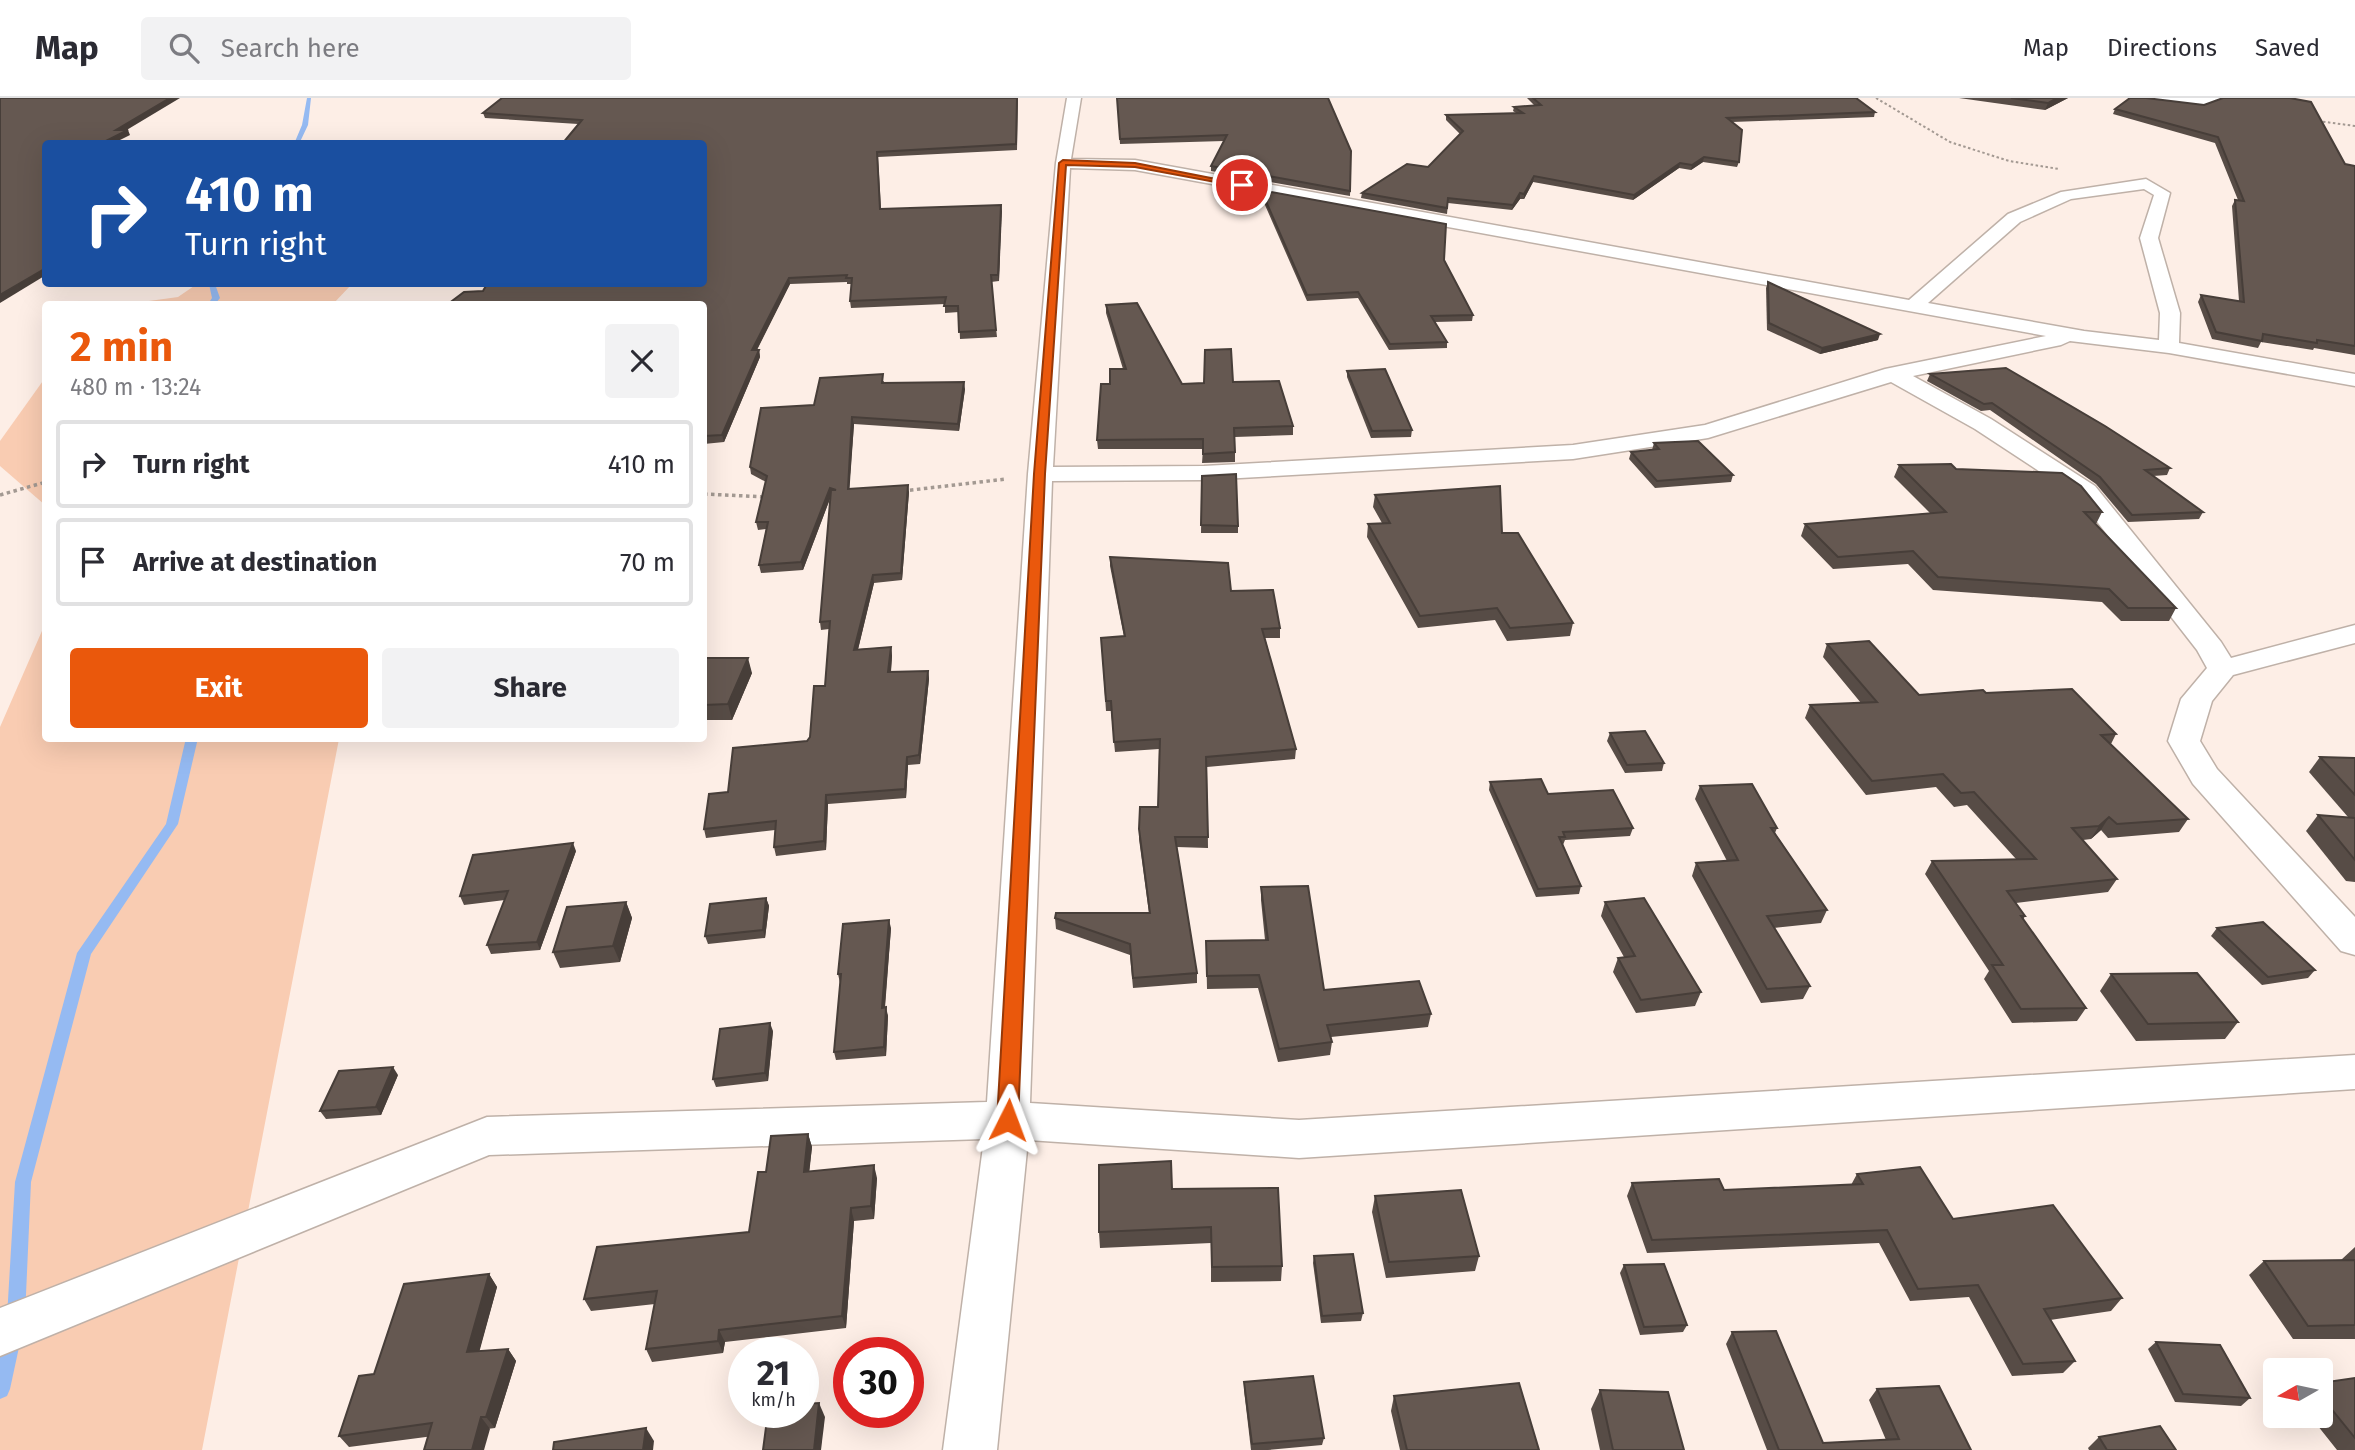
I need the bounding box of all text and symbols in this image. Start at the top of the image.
search box [141,17,631,80]
text: Map [35,28,99,68]
icon: search [165,29,203,67]
text: Search here [221,33,360,64]
text: Map [2023,34,2069,62]
text: Directions [2107,34,2217,62]
text: Saved [2255,34,2320,62]
pin [1212,155,1272,215]
text: 410 m [185,165,314,224]
icon: arrive [1223,166,1261,204]
icon: right [70,168,161,259]
text: Turn right [185,225,327,263]
text: 2 min [70,322,173,372]
button: close [605,324,679,398]
text: 480 m · 13:24 [70,373,201,401]
icon: right [74,445,112,483]
text: Turn right [133,449,250,480]
text: 410 m [608,449,675,480]
icon: arrive [74,543,112,581]
text: Arrive at destination [133,547,377,578]
text: 70 m [620,547,675,578]
button: Exit [70,648,368,728]
button: Share [382,648,679,728]
position arrow [971,1083,1045,1157]
speed limit sign: 30 [833,1337,924,1428]
text: 21 [757,1352,790,1394]
north arrow [2263,1358,2333,1428]
map controls [2263,1358,2333,1428]
text: km/h [751,1389,796,1411]

